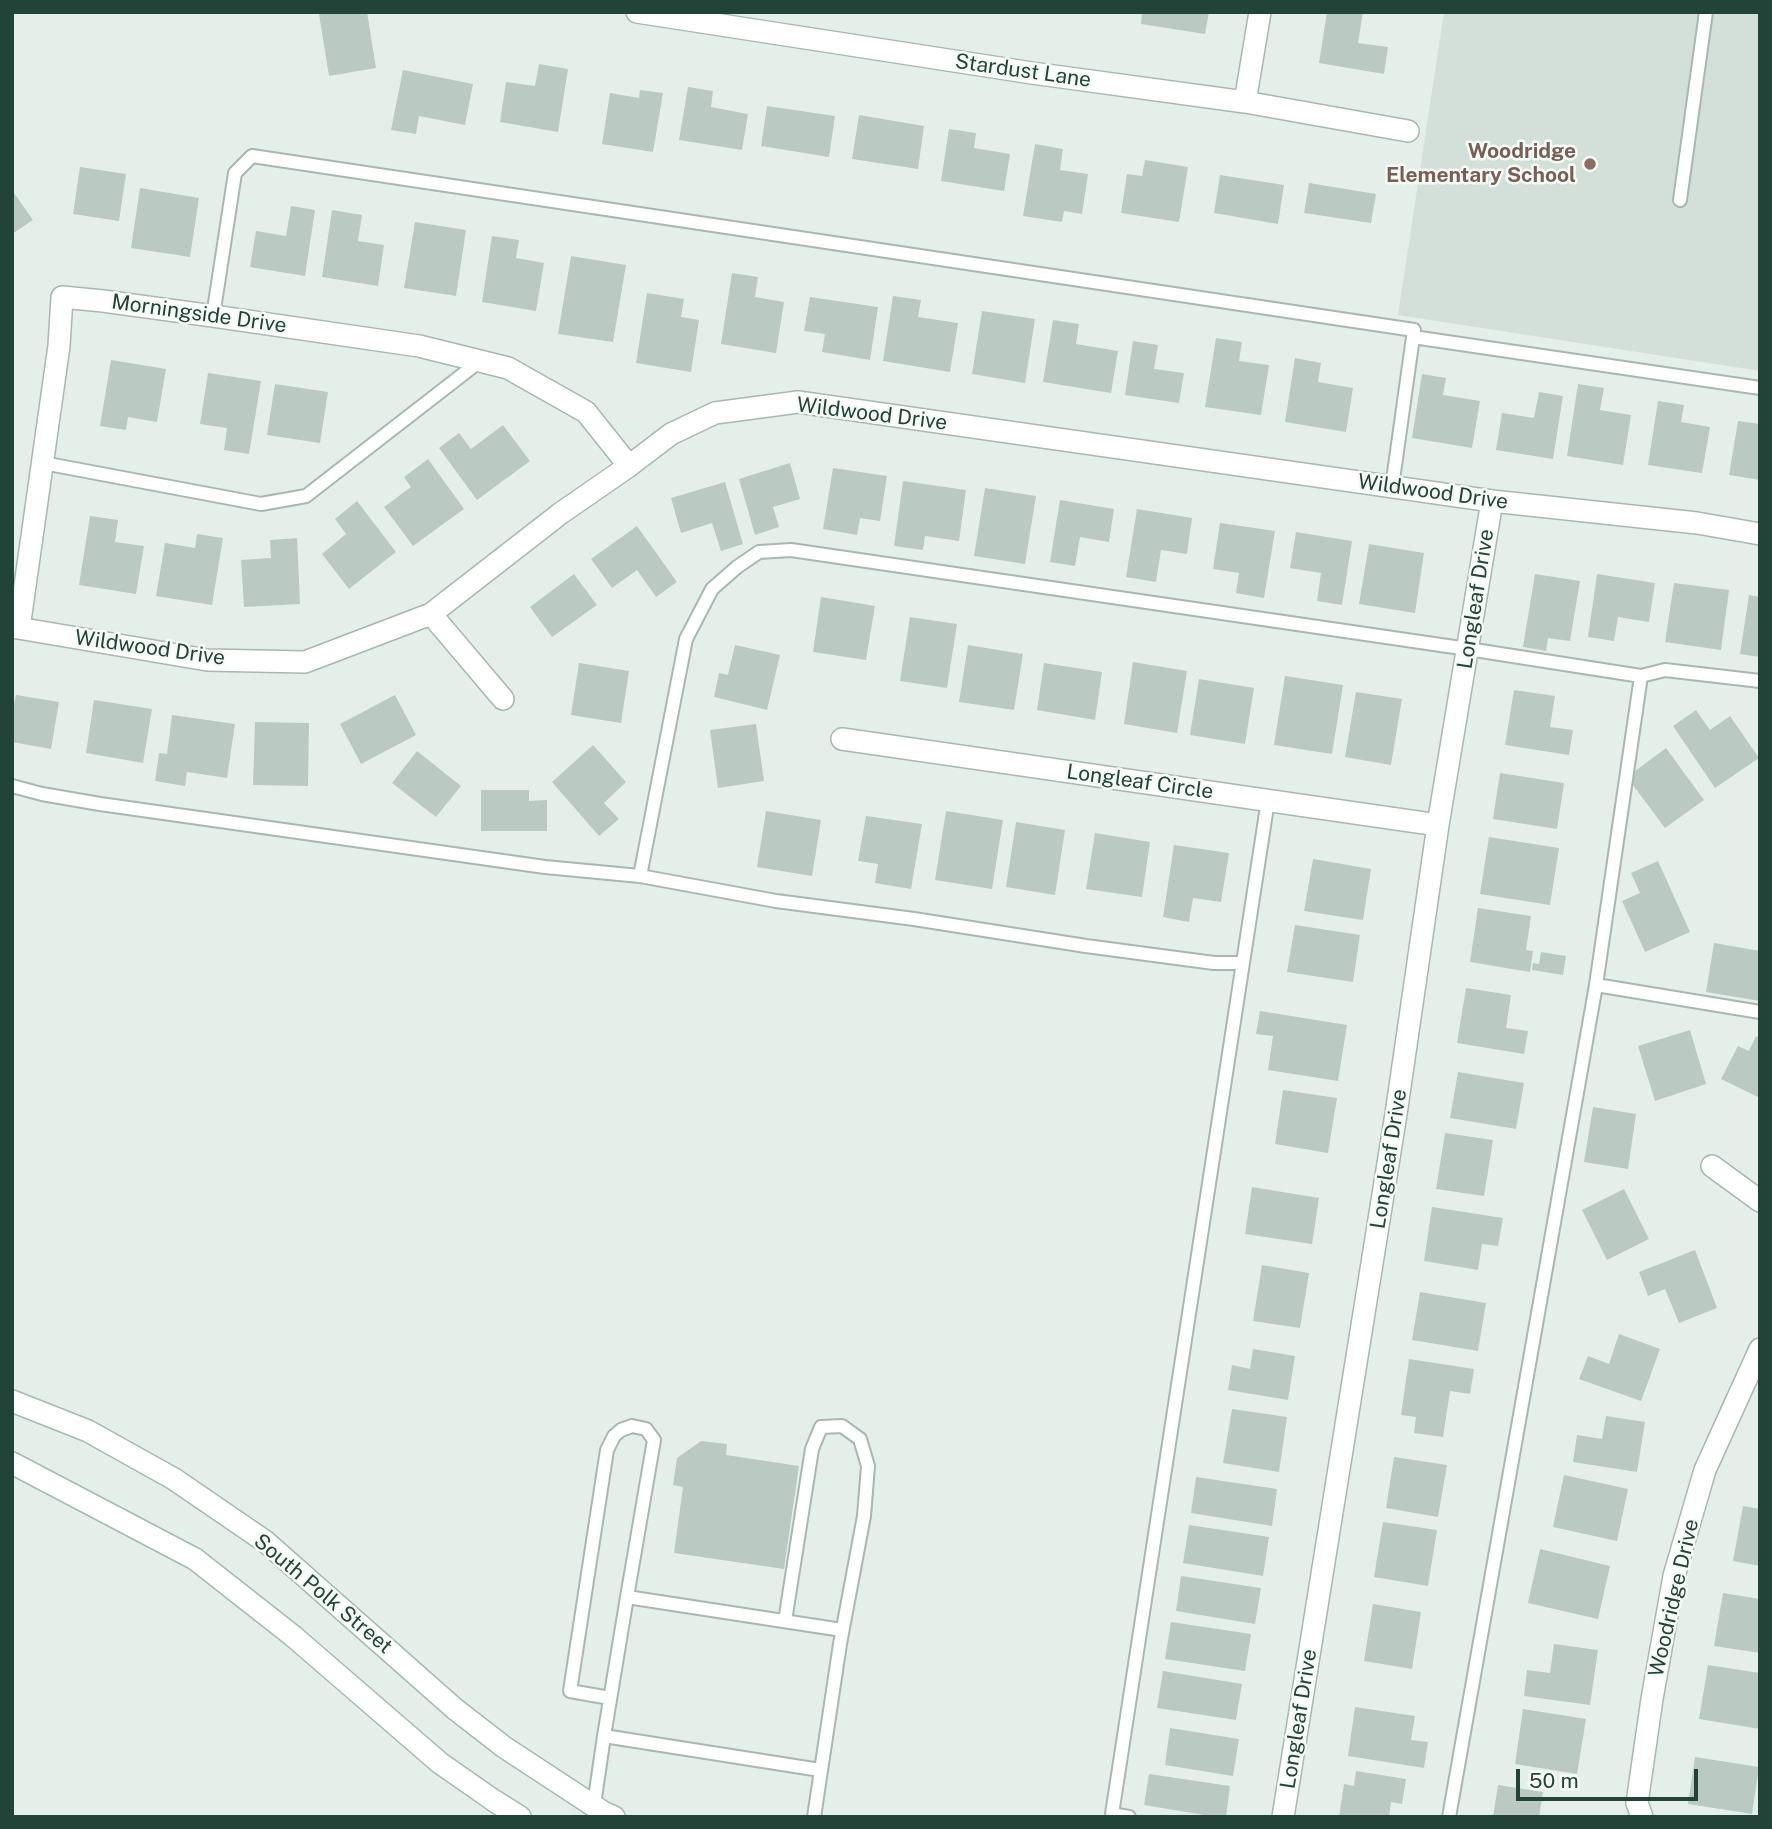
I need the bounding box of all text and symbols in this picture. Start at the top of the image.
street label: Stardust Lane [953,49,1093,93]
place label: Woodridge Elementary School [1386,139,1576,189]
marker: Woodridge Elementary School [1582,156,1598,172]
street label: Morningside Drive [110,289,288,339]
street label: Wildwood Drive [795,392,949,436]
street label: Wildwood Drive [1356,469,1510,515]
street label: Longleaf Drive [1453,527,1499,671]
street label: Wildwood Drive [73,625,227,671]
street label: Longleaf Circle [1065,759,1215,805]
street label: Longleaf Drive [1366,1087,1412,1231]
street label: Woodridge Drive [1644,1517,1704,1679]
street label: South Polk Street [249,1529,397,1659]
street label: Longleaf Drive [1276,1647,1322,1791]
scale bar [1520,1756,1702,1800]
text: 50 m [1529,1768,1579,1793]

